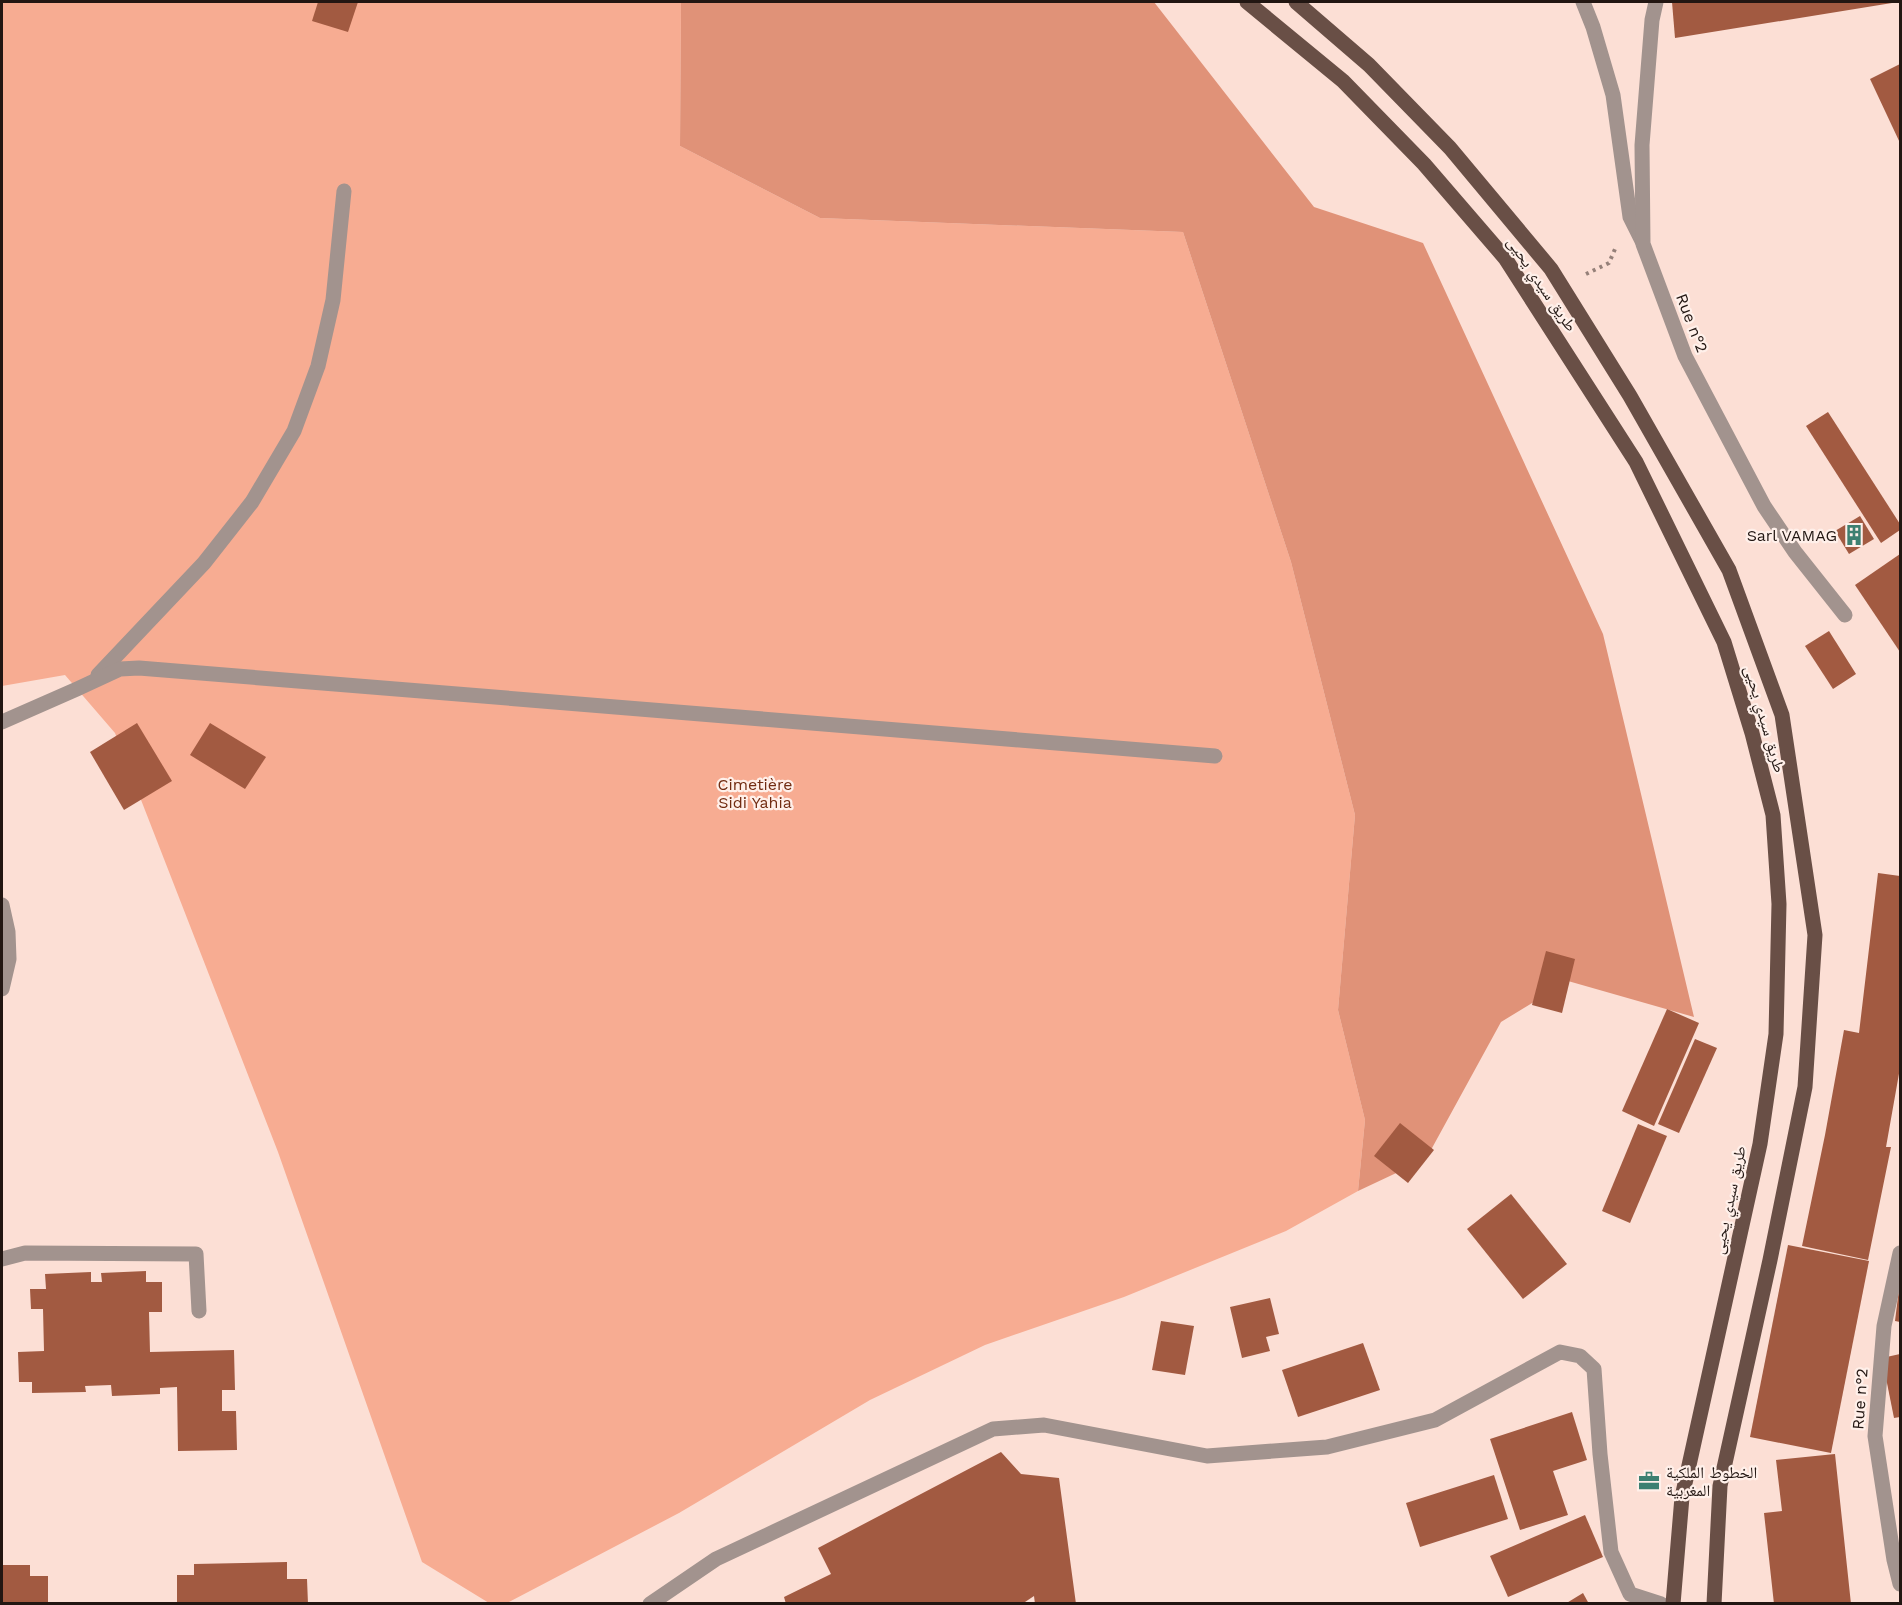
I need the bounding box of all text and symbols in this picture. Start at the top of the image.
street label: طريق سيدي يحيى [1501,233,1581,337]
street label: Rue n°2 [1672,291,1712,355]
building icon: Sarl VAMAG [1842,523,1866,547]
place label: Sarl VAMAG [1747,526,1837,545]
street label: طريق سيدي يحيى [1738,663,1789,776]
park label: Cimetière Sidi Yahia [717,775,793,812]
street label: طريق سيدي يحيى [1708,1144,1753,1257]
street label: Rue n°2 [1848,1368,1872,1430]
place label: الخطوط الملكية المغربية [1666,1463,1757,1500]
office icon: الخطوط الملكية المغربية [1637,1469,1661,1493]

